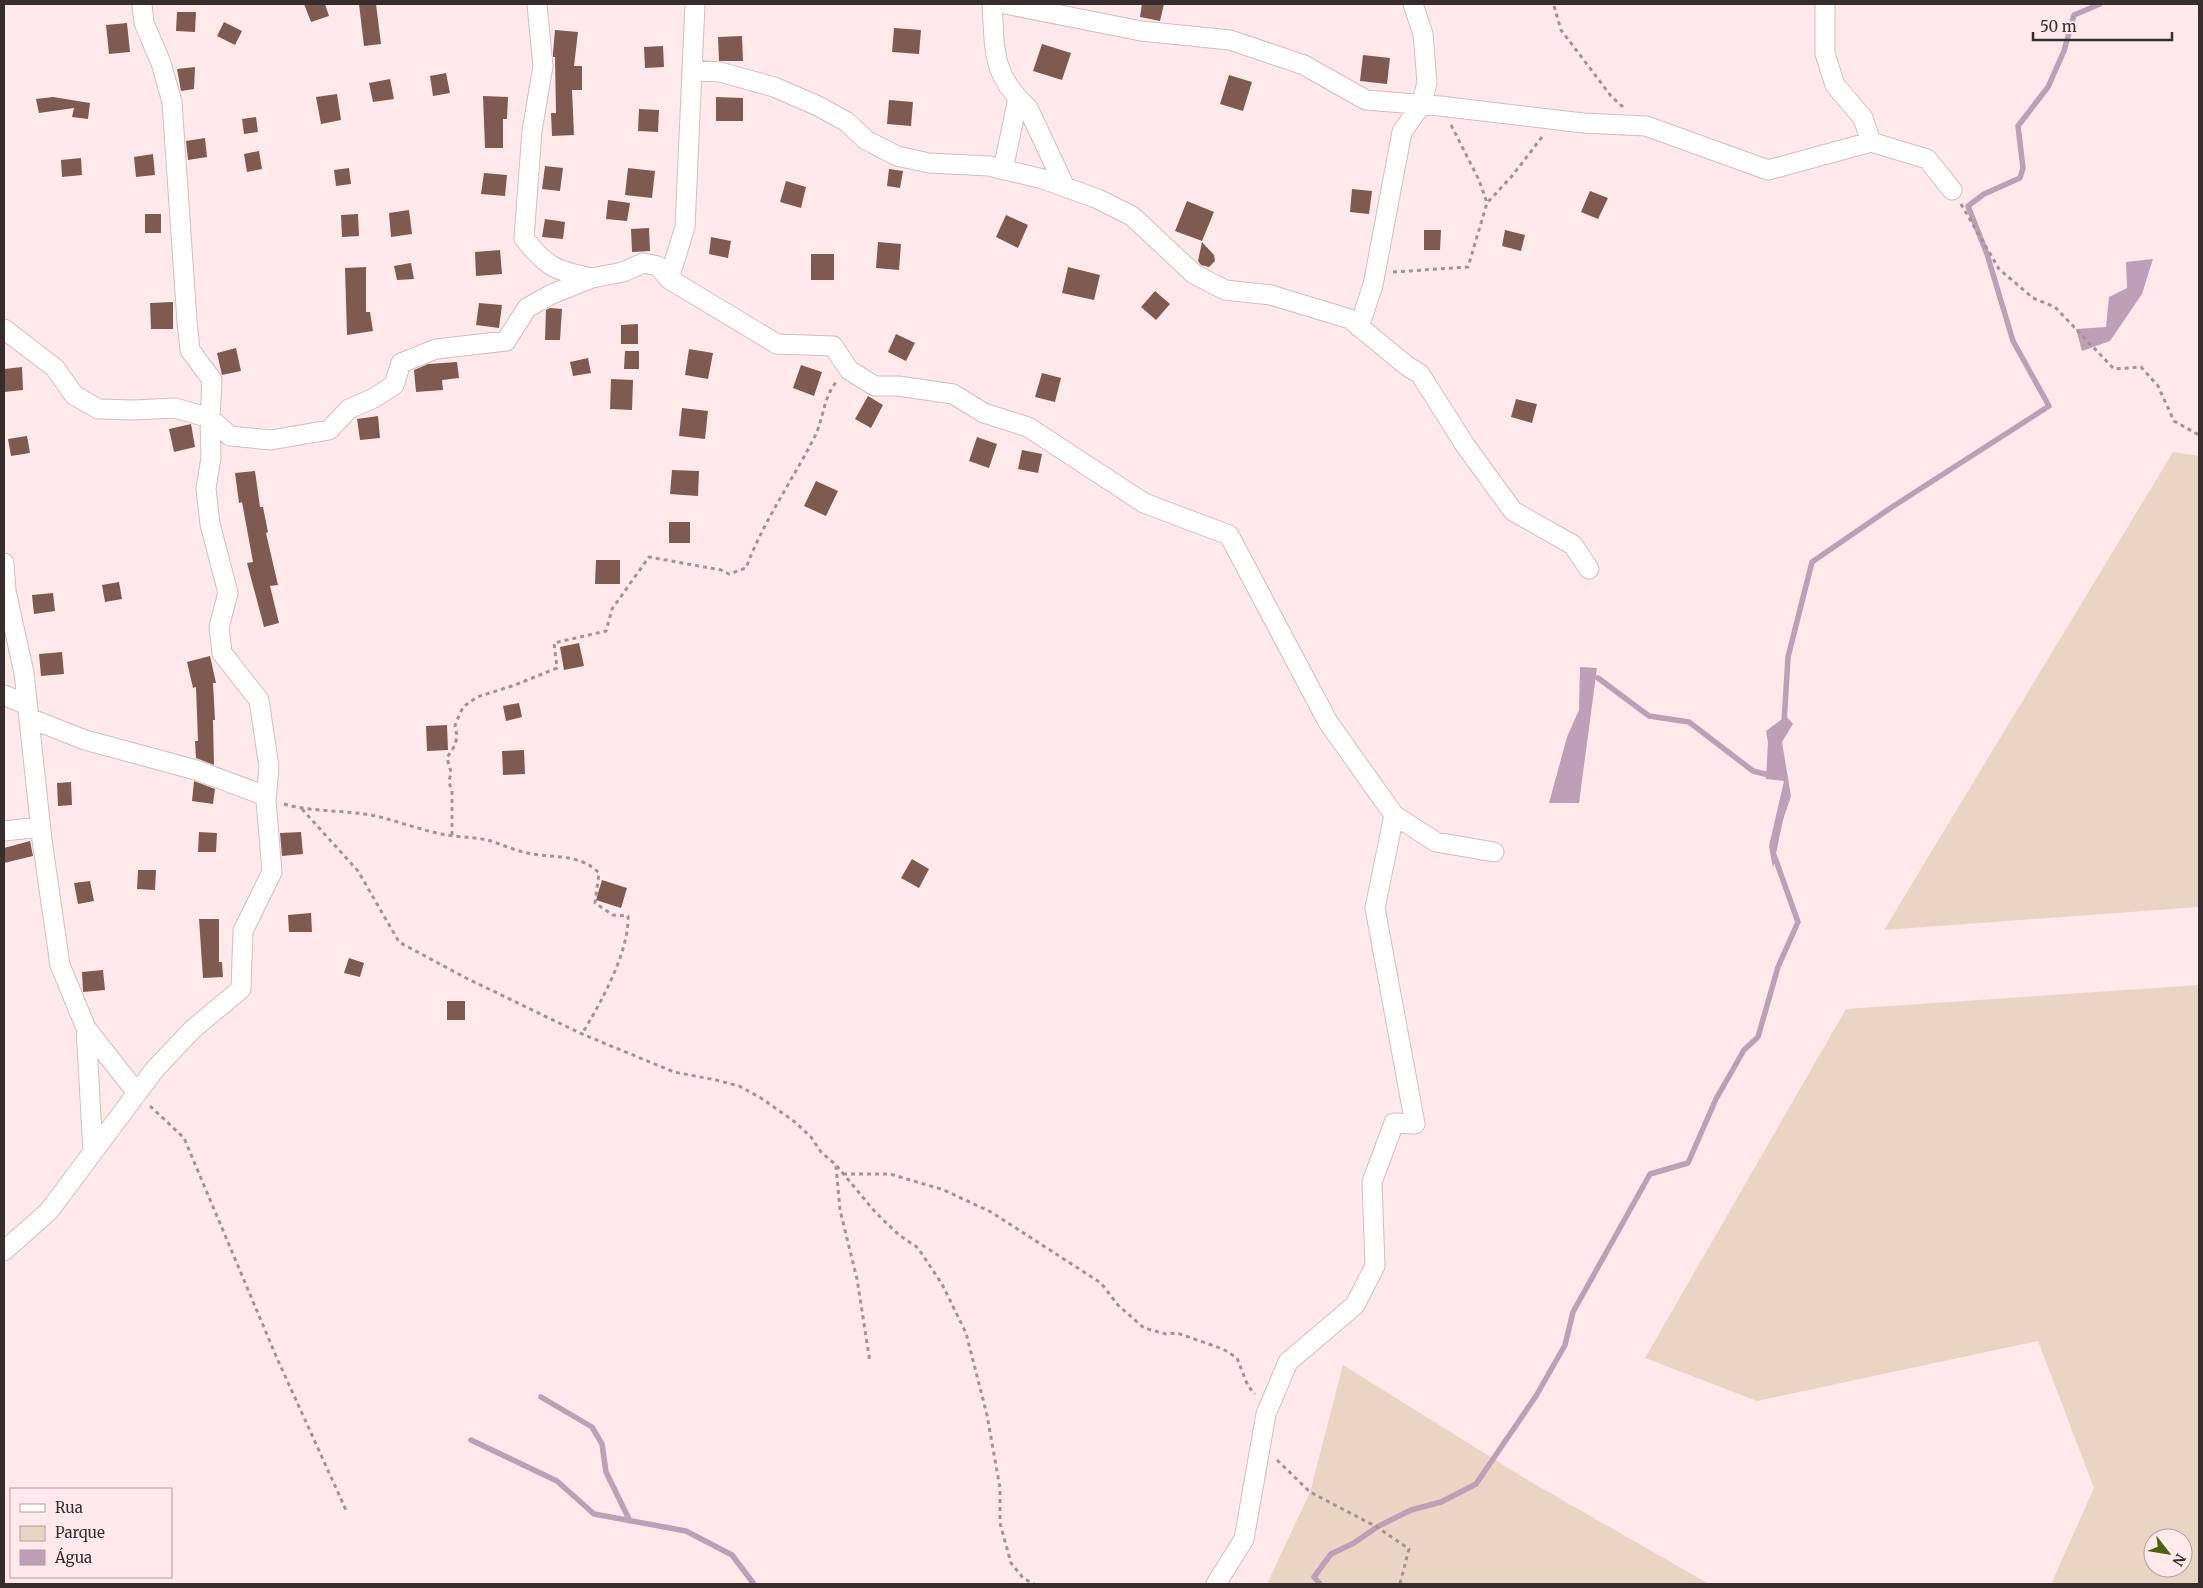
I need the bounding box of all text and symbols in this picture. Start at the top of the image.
scale bar [2033,10,2172,42]
text: 50 m [2040,17,2077,36]
legend [10,1488,172,1578]
text: Rua [55,1498,83,1517]
text: Parque [55,1523,105,1542]
north arrow [2143,1528,2193,1578]
text: Água [54,1547,92,1567]
text: N [2169,1550,2190,1569]

